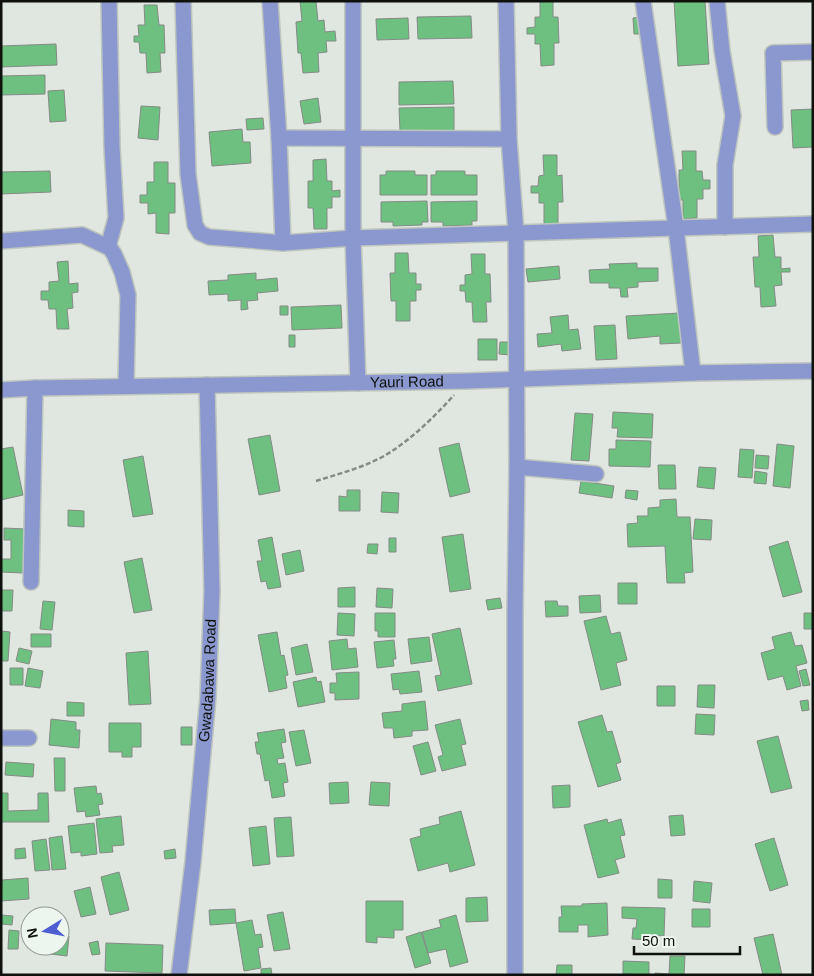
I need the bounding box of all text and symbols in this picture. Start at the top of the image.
street label: Yauri Road [370,372,444,391]
street label: Gwadabawa Road [195,619,219,743]
north arrow [20,906,70,956]
scale bar [634,924,740,956]
text: N [23,927,41,940]
text: 50 m [642,932,675,949]

